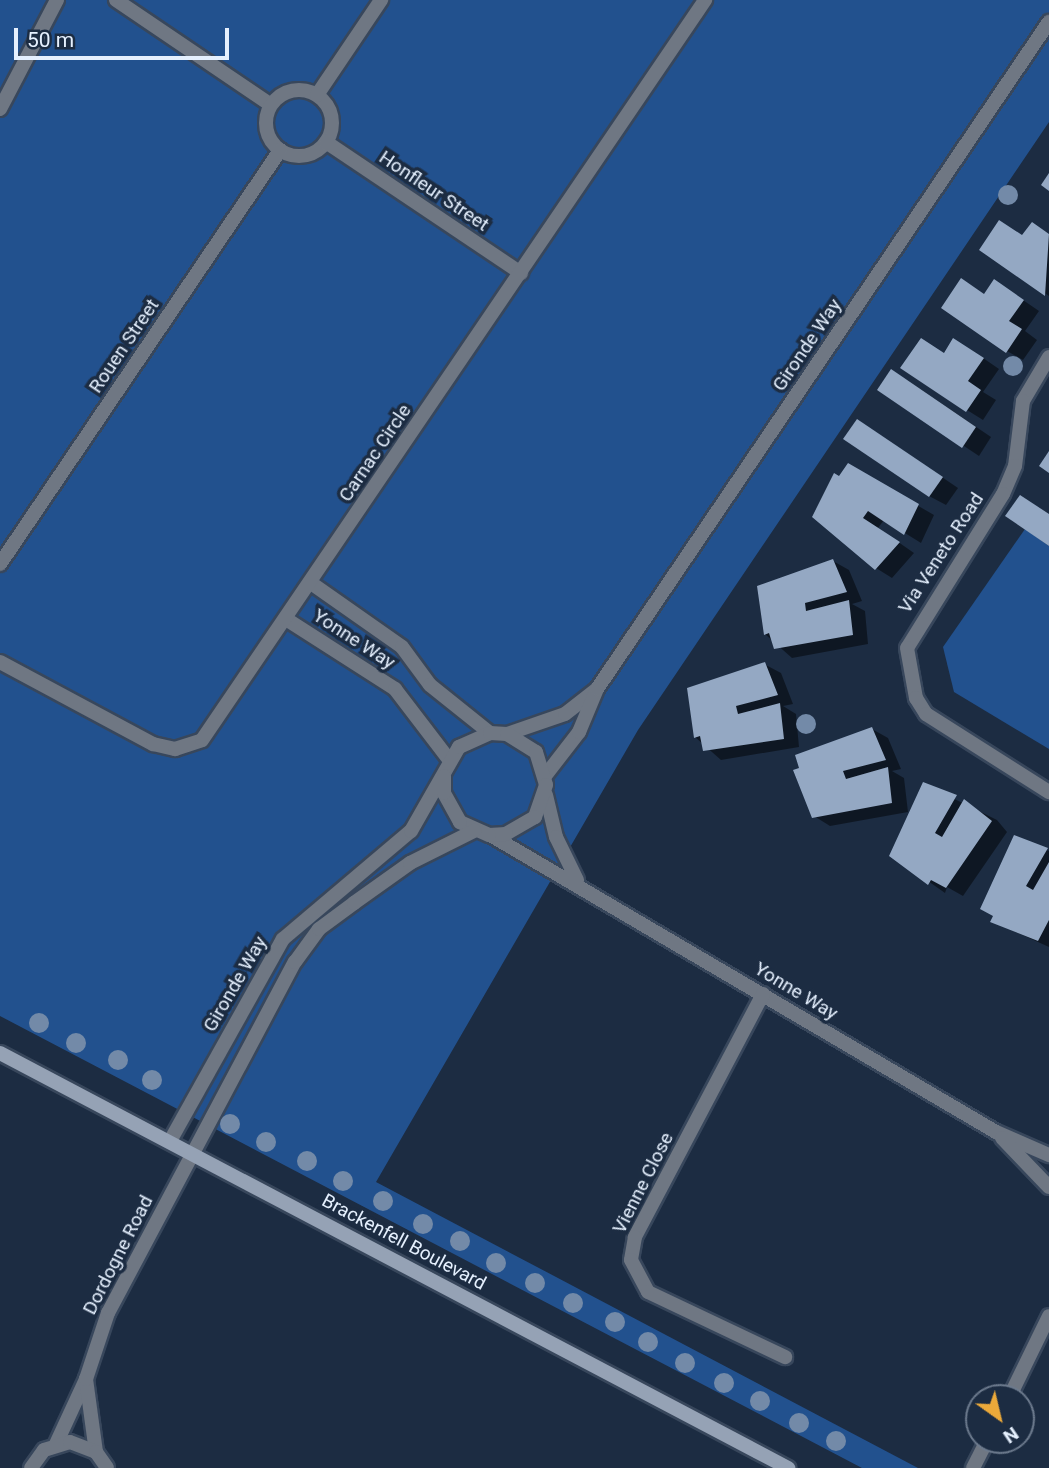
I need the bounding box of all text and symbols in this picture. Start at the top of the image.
scale bar [18,14,233,58]
text: 50 m [27,28,74,52]
street label: Honfleur Street [375,146,493,236]
street label: Rouen Street [84,295,164,397]
street label: Gironde Way [768,295,846,395]
street label: Carnac Circle [334,400,416,506]
street label: Via Veneto Road [894,488,988,618]
street label: Yonne Way [309,604,399,674]
street label: Gironde Way [199,932,271,1036]
street label: Yonne Way [750,957,842,1025]
street label: Vienne Close [608,1129,678,1237]
street label: Brackenfell Boulevard [318,1189,490,1295]
street label: Dordogne Road [78,1192,158,1318]
north arrow [965,1384,1035,1454]
text: N [999,1422,1023,1448]

